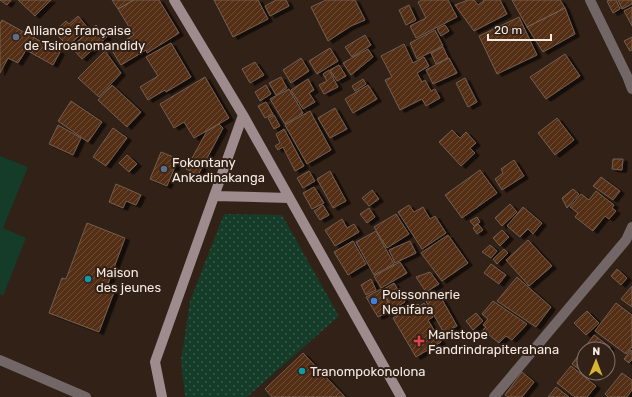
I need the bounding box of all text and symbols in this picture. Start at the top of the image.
scale bar [488,16,551,42]
place label: Alliance française de Tsiroanomandidy [24,23,145,53]
text: 20 m [494,23,522,37]
marker: Alliance française de Tsiroanomandidy [11,32,21,42]
place label: Fokontany Ankadinakanga [172,155,265,186]
marker: Fokontany Ankadinakanga [159,164,169,174]
place label: Maison des jeunes [96,265,161,295]
marker: Maison des jeunes [83,274,93,284]
place label: Poissonnerie Nenifara [382,287,460,317]
marker: Poissonnerie Nenifara [369,296,379,306]
place label: Maristope Fandrindrapiterahana [428,327,559,357]
marker: Maristope Fandrindrapiterahana [413,335,425,347]
north arrow [576,341,616,381]
text: N [592,345,600,358]
place label: Tranompokonolona [310,364,425,379]
marker: Tranompokonolona [297,366,307,376]

